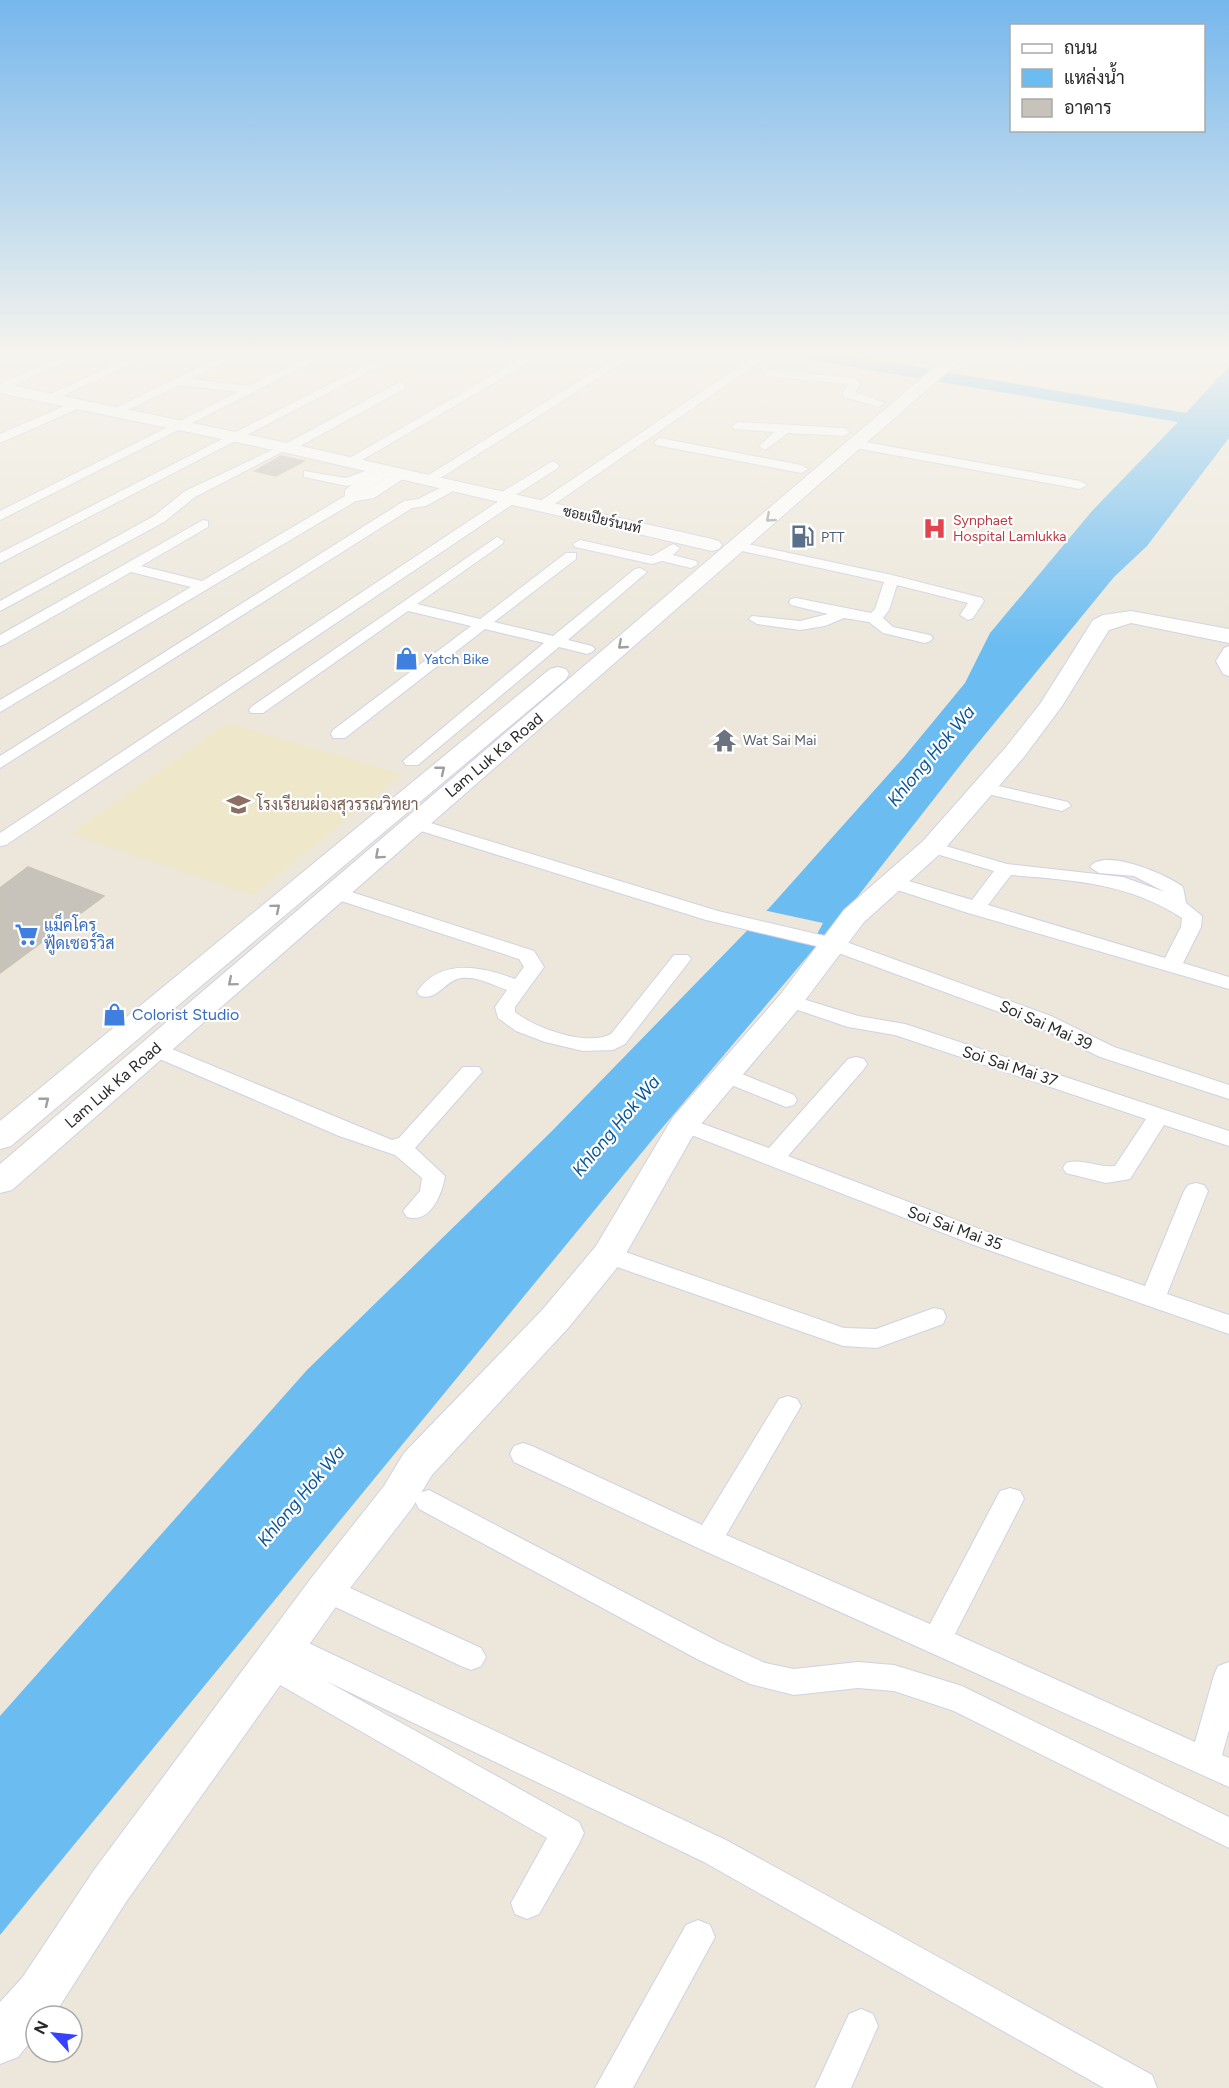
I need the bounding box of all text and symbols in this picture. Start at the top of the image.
legend [1010,24,1205,132]
text: ถนน [1064,37,1097,59]
text: แหล่งน้ำ [1064,62,1125,89]
text: อาคาร [1064,97,1112,119]
street label: ซอยเปียร์นนท์ [561,502,643,537]
one-way arrow [766,511,777,522]
place label: Synphaet Hospital Lamlukka [953,512,1066,545]
hospital icon: Synphaet Hospital Lamlukka [922,515,948,541]
fuel station icon: PTT [790,524,816,550]
place label: PTT [821,529,845,546]
one-way arrow [618,638,629,649]
shop icon: Yatch Bike [393,646,419,672]
place label: Yatch Bike [424,651,489,668]
water label: Khlong Hok Wa [882,701,980,811]
street label: Lam Luk Ka Road [441,709,547,801]
temple icon: Wat Sai Mai [712,727,738,753]
place label: Wat Sai Mai [743,732,816,749]
one-way arrow [434,766,445,777]
school or university icon: โรงเรียนผ่องสุวรรณวิทยา [226,791,252,817]
place label: โรงเรียนผ่องสุวรรณวิทยา [256,793,419,816]
one-way arrow [375,848,386,859]
one-way arrow [269,905,280,916]
place label: แม็คโคร ฟู้ดเซอร์วิส [44,912,114,955]
supermarket icon: แม็คโคร ฟู้ดเซอร์วิส [13,921,39,947]
one-way arrow [228,975,239,986]
street label: Soi Sai Mai 39 [997,996,1095,1054]
shop icon: Colorist Studio [101,1001,127,1027]
place label: Colorist Studio [132,1005,239,1024]
street label: Lam Luk Ka Road [61,1038,165,1132]
street label: Soi Sai Mai 37 [960,1042,1060,1090]
water label: Khlong Hok Wa [567,1071,665,1181]
one-way arrow [38,1097,49,1108]
street label: Soi Sai Mai 35 [905,1202,1005,1254]
water label: Khlong Hok Wa [252,1441,350,1551]
north arrow [24,2004,84,2064]
text: N [30,2018,52,2037]

